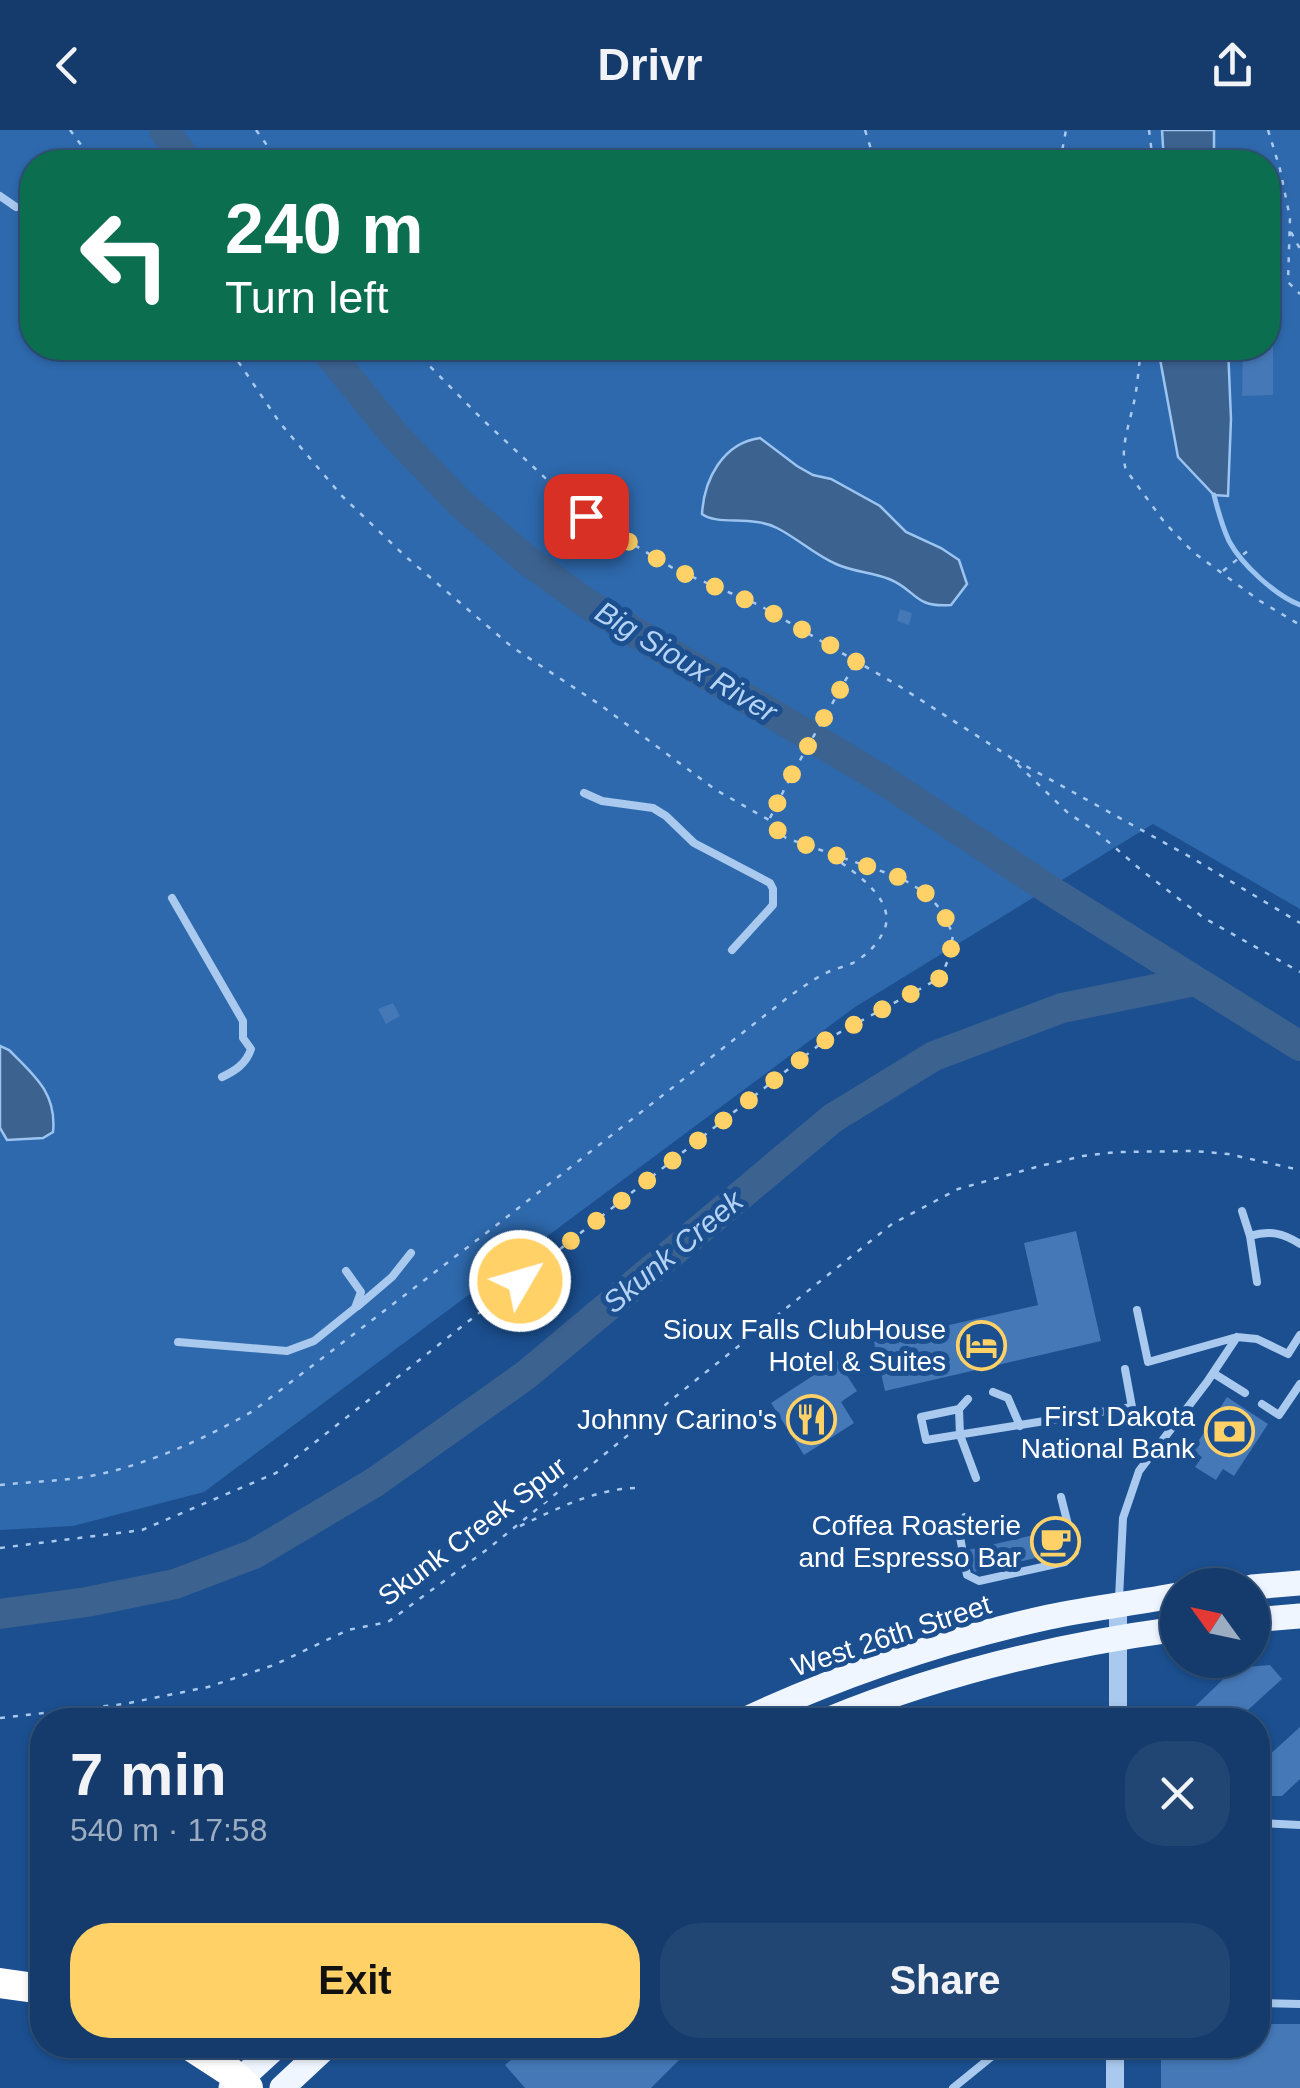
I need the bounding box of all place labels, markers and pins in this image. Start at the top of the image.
pin [544,474,629,559]
place label: Sioux Falls ClubHouse Hotel & Suites [663,1314,946,1377]
hotel icon: Sioux Falls ClubHouse Hotel & Suites [955,1319,1007,1371]
restaurant icon: Johnny Carino's [786,1393,838,1445]
place label: First Dakota National Bank [1021,1401,1196,1464]
place label: Johnny Carino's [577,1404,777,1435]
bank icon: First Dakota National Bank [1204,1406,1256,1458]
place label: Coffea Roasterie and Espresso Bar [798,1510,1021,1573]
cafe icon: Coffea Roasterie and Espresso Bar [1030,1515,1082,1567]

